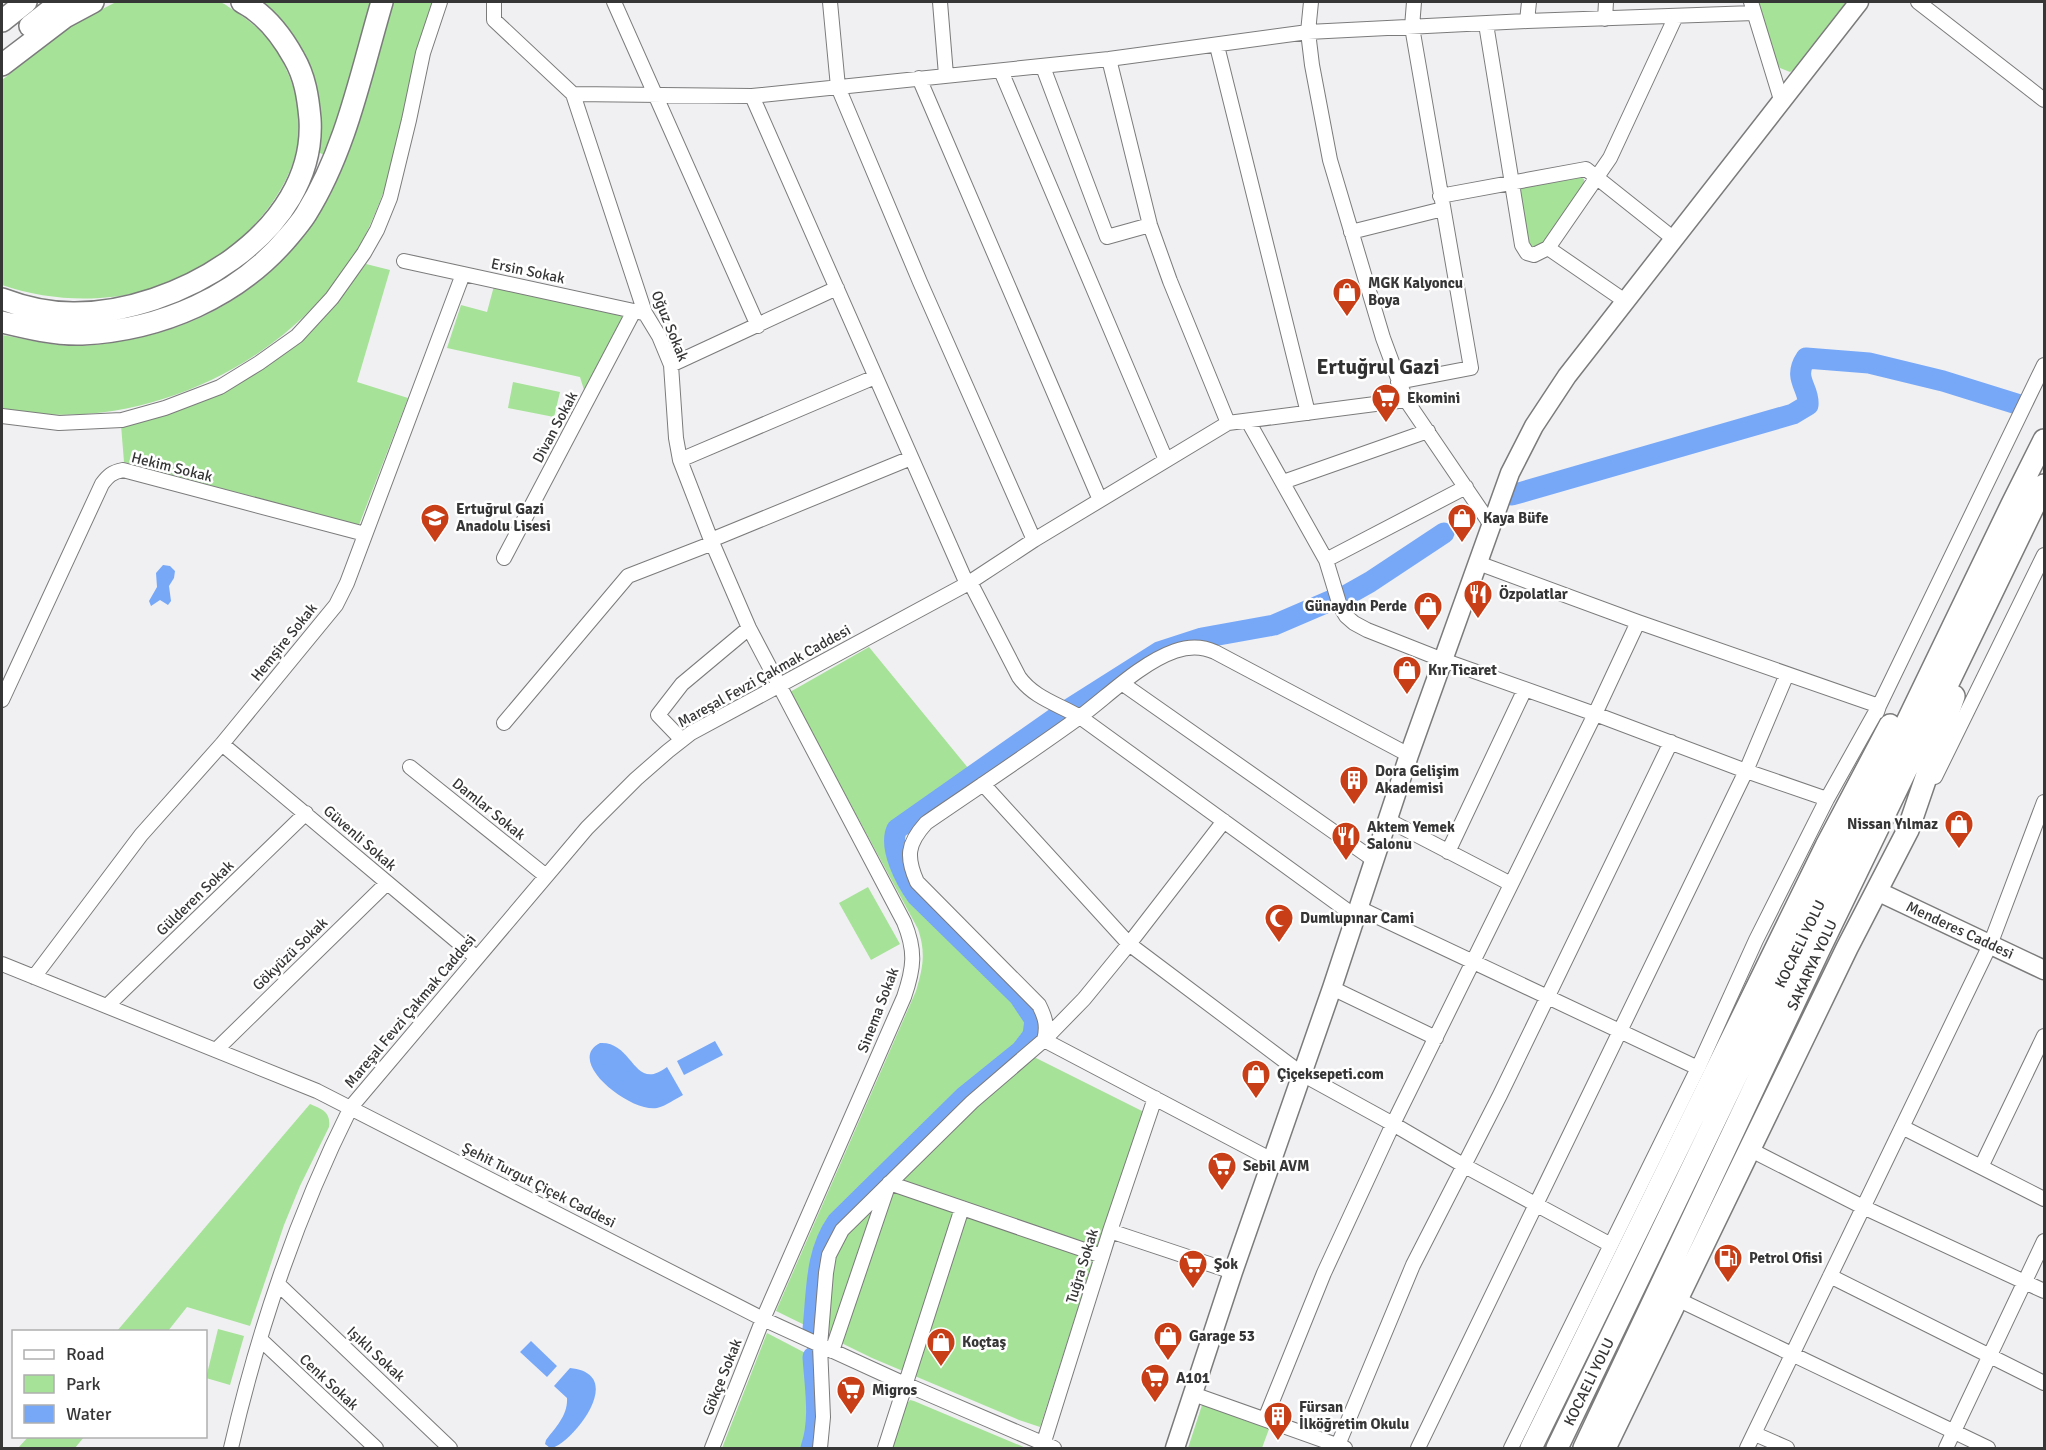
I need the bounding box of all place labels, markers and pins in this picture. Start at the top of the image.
place label: MGK Kalyoncu Boya [1368,274,1463,309]
shop icon: MGK Kalyoncu Boya [1331,276,1363,318]
supermarket icon: Ekomini [1370,382,1402,424]
place label: Ekomini [1407,389,1460,407]
place label: Ertuğrul Gazi Anadolu Lisesi [456,500,551,535]
school or university icon: Ertuğrul Gazi Anadolu Lisesi [419,502,451,544]
shop icon: Kaya Büfe [1446,502,1478,544]
place label: Kaya Büfe [1483,509,1548,527]
restaurant icon: Özpolatlar [1462,578,1494,620]
place label: Özpolatlar [1499,585,1568,603]
shop icon: Günaydın Perde [1412,590,1444,632]
place label: Günaydın Perde [1305,597,1407,615]
shop icon: Kır Ticaret [1391,654,1423,696]
place label: Kır Ticaret [1428,661,1497,679]
place label: Dora Gelişim Akademisi [1375,762,1459,797]
building icon: Dora Gelişim Akademisi [1338,764,1370,806]
shop icon: Nissan Yılmaz [1943,808,1975,850]
place label: Nissan Yılmaz [1847,815,1938,833]
place label: Aktem Yemek Salonu [1367,818,1455,853]
restaurant icon: Aktem Yemek Salonu [1330,820,1362,862]
mosque icon: Dumlupınar Cami [1263,902,1295,944]
place label: Dumlupınar Cami [1300,909,1414,927]
shop icon: Çiçeksepeti.com [1240,1058,1272,1100]
place label: Çiçeksepeti.com [1277,1065,1384,1083]
supermarket icon: Sebil AVM [1206,1150,1238,1192]
place label: Sebil AVM [1243,1157,1309,1175]
fuel station icon: Petrol Ofisi [1712,1242,1744,1284]
supermarket icon: Şok [1177,1248,1209,1290]
place label: Petrol Ofisi [1749,1249,1823,1267]
place label: Şok [1214,1255,1238,1273]
shop icon: Garage 53 [1152,1320,1184,1362]
shop icon: Koçtaş [925,1326,957,1368]
place label: Garage 53 [1189,1327,1255,1345]
place label: Koçtaş [962,1333,1006,1351]
supermarket icon: A101 [1139,1362,1171,1404]
place label: A101 [1176,1369,1210,1387]
supermarket icon: Migros [835,1374,867,1416]
place label: Migros [872,1381,918,1399]
place label: Fürsan İlköğretim Okulu [1299,1398,1409,1433]
building icon: Fürsan İlköğretim Okulu [1262,1400,1294,1442]

